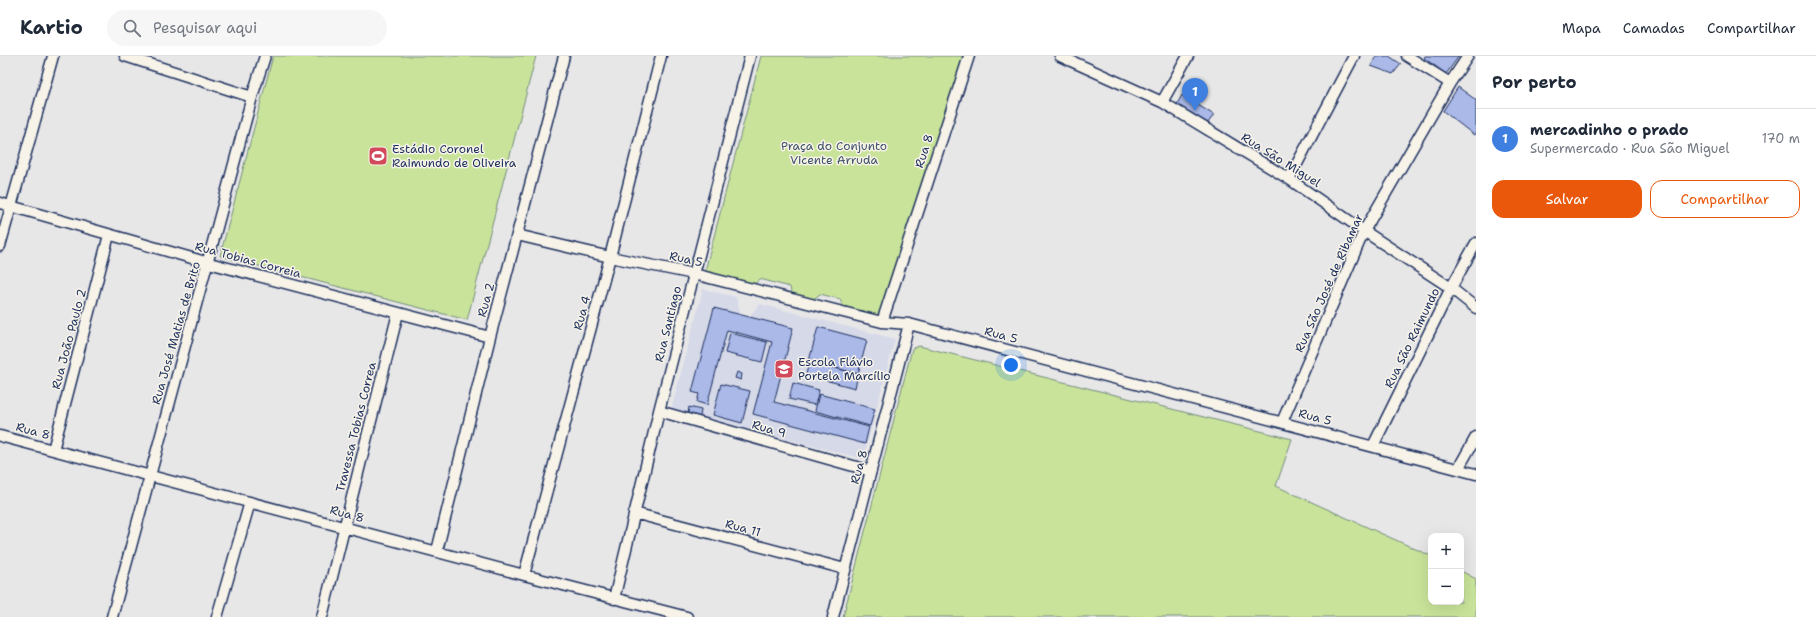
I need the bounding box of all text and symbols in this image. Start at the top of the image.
search box [107,10,387,46]
text: Kartio [20,15,83,40]
icon: search [121,17,143,39]
text: Pesquisar aqui [153,18,257,38]
text: Mapa [1562,19,1601,37]
text: Camadas [1623,19,1685,37]
text: Compartilhar [1707,19,1796,37]
text: Por perto [1492,71,1577,93]
pin: 1 [1182,78,1208,111]
text: mercadinho o prado [1530,120,1688,140]
street label: Rua São Miguel [1238,129,1324,191]
text: 1 [1502,130,1508,147]
text: 170 m [1762,130,1800,147]
street label: Rua 8 [911,132,937,170]
park label: Praça do Conjunto Vicente Arruda [781,138,887,168]
text: Supermercado · Rua São Miguel [1530,140,1729,157]
place label: Estádio Coronel Raimundo de Oliveira [392,141,517,171]
sports icon: Estádio Coronel Raimundo de Oliveira [367,145,389,167]
button: Salvar [1492,180,1642,218]
button: Compartilhar [1650,180,1800,218]
street label: Rua São José de Ribamar [1291,211,1367,355]
street label: Rua Tobias Correia [193,238,303,282]
street label: Rua 5 [668,248,704,270]
street label: Rua José Matias de Brito [148,260,204,406]
street label: Rua 2 [474,281,498,319]
street label: Rua Santiago [651,284,685,364]
street label: Rua São Raimundo [1381,285,1443,391]
street label: Rua João Paulo 2 [48,287,90,391]
street label: Rua 4 [570,294,594,332]
street label: Rua 5 [983,323,1019,347]
place label: Escola Flávio Portela Marcílio [798,354,891,384]
your location [1001,355,1021,375]
school or university icon: Escola Flávio Portela Marcílio [773,358,795,380]
street label: Travessa Tobias Correa [332,360,380,494]
street label: Rua 5 [1297,405,1333,429]
street label: Rua 9 [750,417,788,441]
street label: Rua 8 [14,419,52,443]
street label: Rua 8 [847,448,871,486]
street label: Rua 8 [328,502,366,526]
street label: Rua 11 [724,516,762,540]
map controls [1428,533,1464,605]
button: + [1428,533,1464,569]
button: − [1428,569,1464,605]

